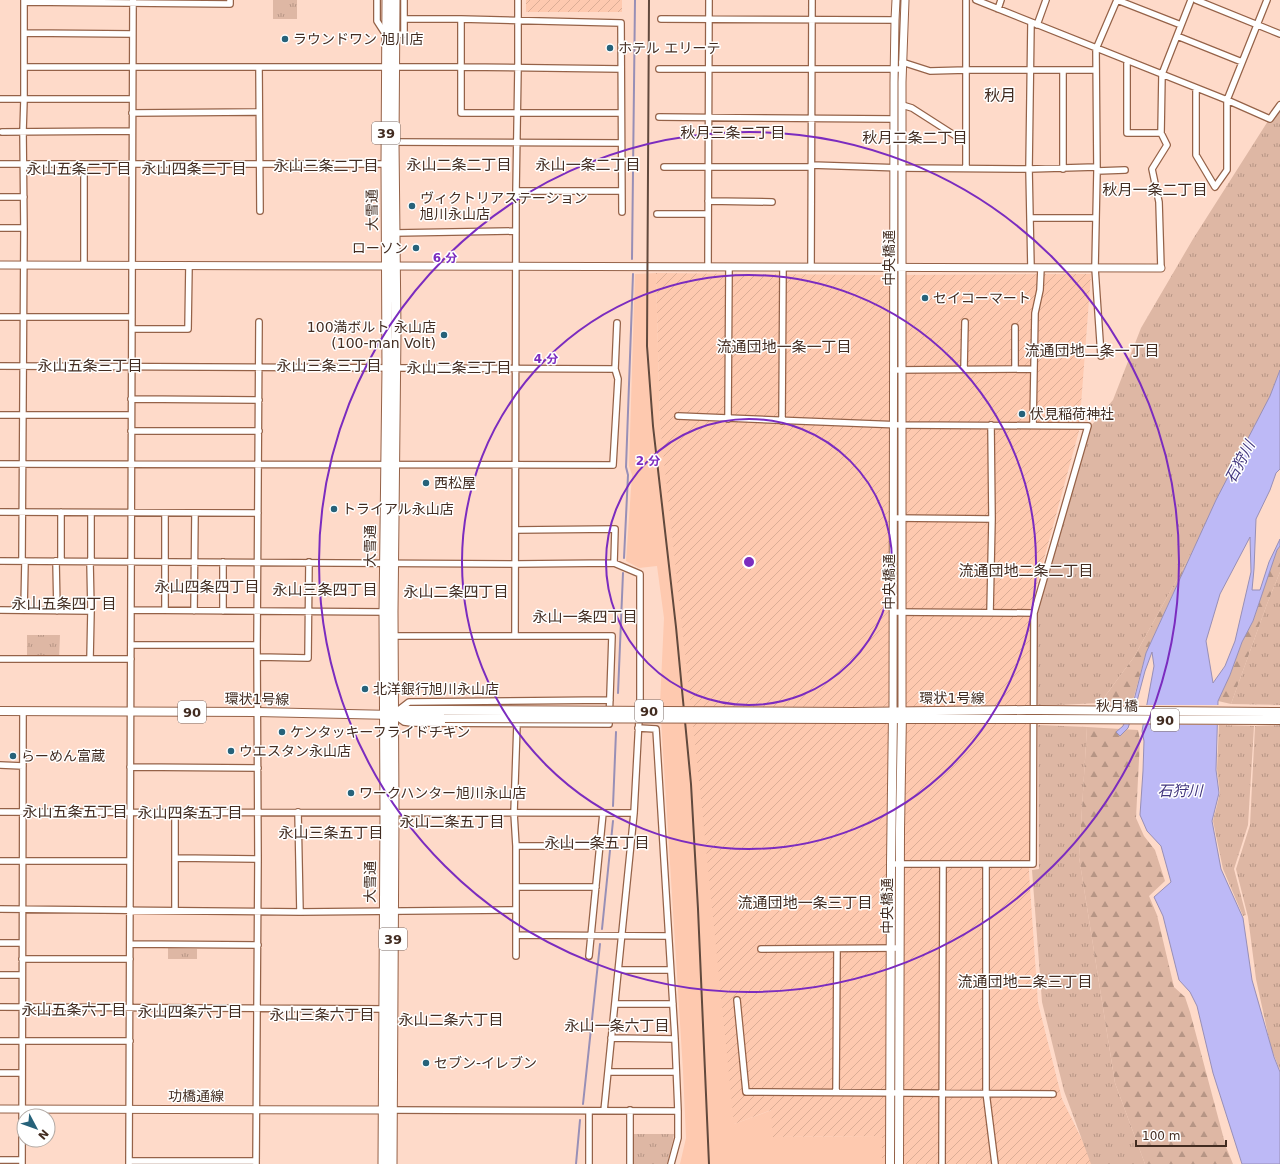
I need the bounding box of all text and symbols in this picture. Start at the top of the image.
place label: ラウンドワン 旭川店 [293,31,423,47]
marker: ラウンドワン 旭川店 [280,34,290,44]
place label: ホテル エリーテ [618,40,720,56]
marker: ホテル エリーテ [605,43,615,53]
district label: 秋月 [984,86,1016,105]
road number: 39 [372,122,400,144]
district label: 秋月三条二丁目 [680,124,786,142]
district label: 秋月二条二丁目 [862,129,968,147]
district label: 永山二条二丁目 [406,156,512,174]
district label: 永山一条二丁目 [535,156,641,174]
district label: 永山三条二丁目 [273,157,379,175]
district label: 永山五条二丁目 [26,160,132,178]
district label: 永山四条二丁目 [141,160,247,178]
district label: 秋月一条二丁目 [1102,181,1208,199]
street label: 大雪通 [364,189,380,231]
place label: ヴィクトリアステーション 旭川永山店 [420,190,588,222]
marker: ヴィクトリアステーション 旭川永山店 [407,201,417,211]
street label: 中央橋通 [881,230,897,286]
place label: ローソン [352,240,408,256]
marker: ローソン [411,243,421,253]
text: 6 分 [433,251,457,265]
place label: セイコーマート [933,290,1031,306]
marker: セイコーマート [920,293,930,303]
place label: 100満ボルト 永山店 (100-man Volt) [307,319,436,351]
marker: 100満ボルト 永山店 (100-man Volt) [439,330,449,340]
district label: 流通団地一条一丁目 [716,338,852,356]
district label: 流通団地二条一丁目 [1024,342,1160,360]
text: 4 分 [534,352,558,366]
district label: 永山五条三丁目 [37,357,143,375]
district label: 永山三条三丁目 [276,357,382,375]
district label: 永山二条三丁目 [406,359,512,377]
place label: 伏見稲荷神社 [1030,406,1114,422]
marker: 伏見稲荷神社 [1017,409,1027,419]
water label: 石狩川 [1221,436,1259,486]
text: 2 分 [636,454,660,468]
place label: 西松屋 [434,475,476,491]
marker: 西松屋 [421,478,431,488]
place label: トライアル永山店 [342,501,454,517]
marker: トライアル永山店 [329,504,339,514]
street label: 大雪通 [362,525,378,567]
street label: 中央橋通 [881,554,897,610]
centre of rings [742,555,756,569]
district label: 流通団地二条二丁目 [958,562,1094,580]
district label: 永山四条四丁目 [154,578,260,596]
district label: 永山三条四丁目 [272,581,378,599]
district label: 永山二条四丁目 [403,583,509,601]
district label: 永山五条四丁目 [11,595,117,613]
district label: 永山一条四丁目 [532,608,638,626]
place label: 北洋銀行旭川永山店 [373,681,499,697]
marker: 北洋銀行旭川永山店 [360,684,370,694]
street label: 環状1号線 [224,690,290,708]
street label: 環状1号線 [920,690,984,706]
street label: 秋月橋 [1096,698,1138,714]
road number: 90 [635,700,663,722]
road number: 90 [178,701,206,723]
road number: 90 [1151,709,1179,731]
place label: ケンタッキーフライドチキン [290,724,470,740]
marker: ケンタッキーフライドチキン [277,727,287,737]
place label: ウエスタン永山店 [239,743,351,759]
marker: ウエスタン永山店 [226,746,236,756]
place label: らーめん富蔵 [21,748,105,764]
marker: らーめん富蔵 [8,751,18,761]
water label: 石狩川 [1157,782,1204,800]
place label: ワークハンター旭川永山店 [359,785,526,801]
marker: ワークハンター旭川永山店 [346,788,356,798]
district label: 永山五条五丁目 [22,803,128,821]
district label: 永山四条五丁目 [137,804,243,822]
district label: 永山二条五丁目 [399,813,505,831]
district label: 永山三条五丁目 [278,824,384,842]
district label: 永山一条五丁目 [544,834,650,852]
street label: 大雪通 [362,861,378,903]
street label: 中央橋通 [879,878,895,934]
district label: 流通団地一条三丁目 [737,894,873,912]
road number: 39 [379,928,407,950]
district label: 流通団地二条三丁目 [957,973,1093,991]
district label: 永山五条六丁目 [21,1001,127,1019]
district label: 永山四条六丁目 [137,1003,243,1021]
district label: 永山三条六丁目 [269,1006,375,1024]
district label: 永山二条六丁目 [398,1011,504,1029]
district label: 永山一条六丁目 [564,1017,670,1035]
place label: セブン-イレブン [434,1055,537,1071]
marker: セブン-イレブン [421,1058,431,1068]
street label: 功橋通線 [168,1088,224,1104]
north arrow [16,1108,56,1148]
scale bar [1136,1122,1226,1148]
text: N [35,1126,51,1142]
text: 100 m [1142,1129,1180,1143]

